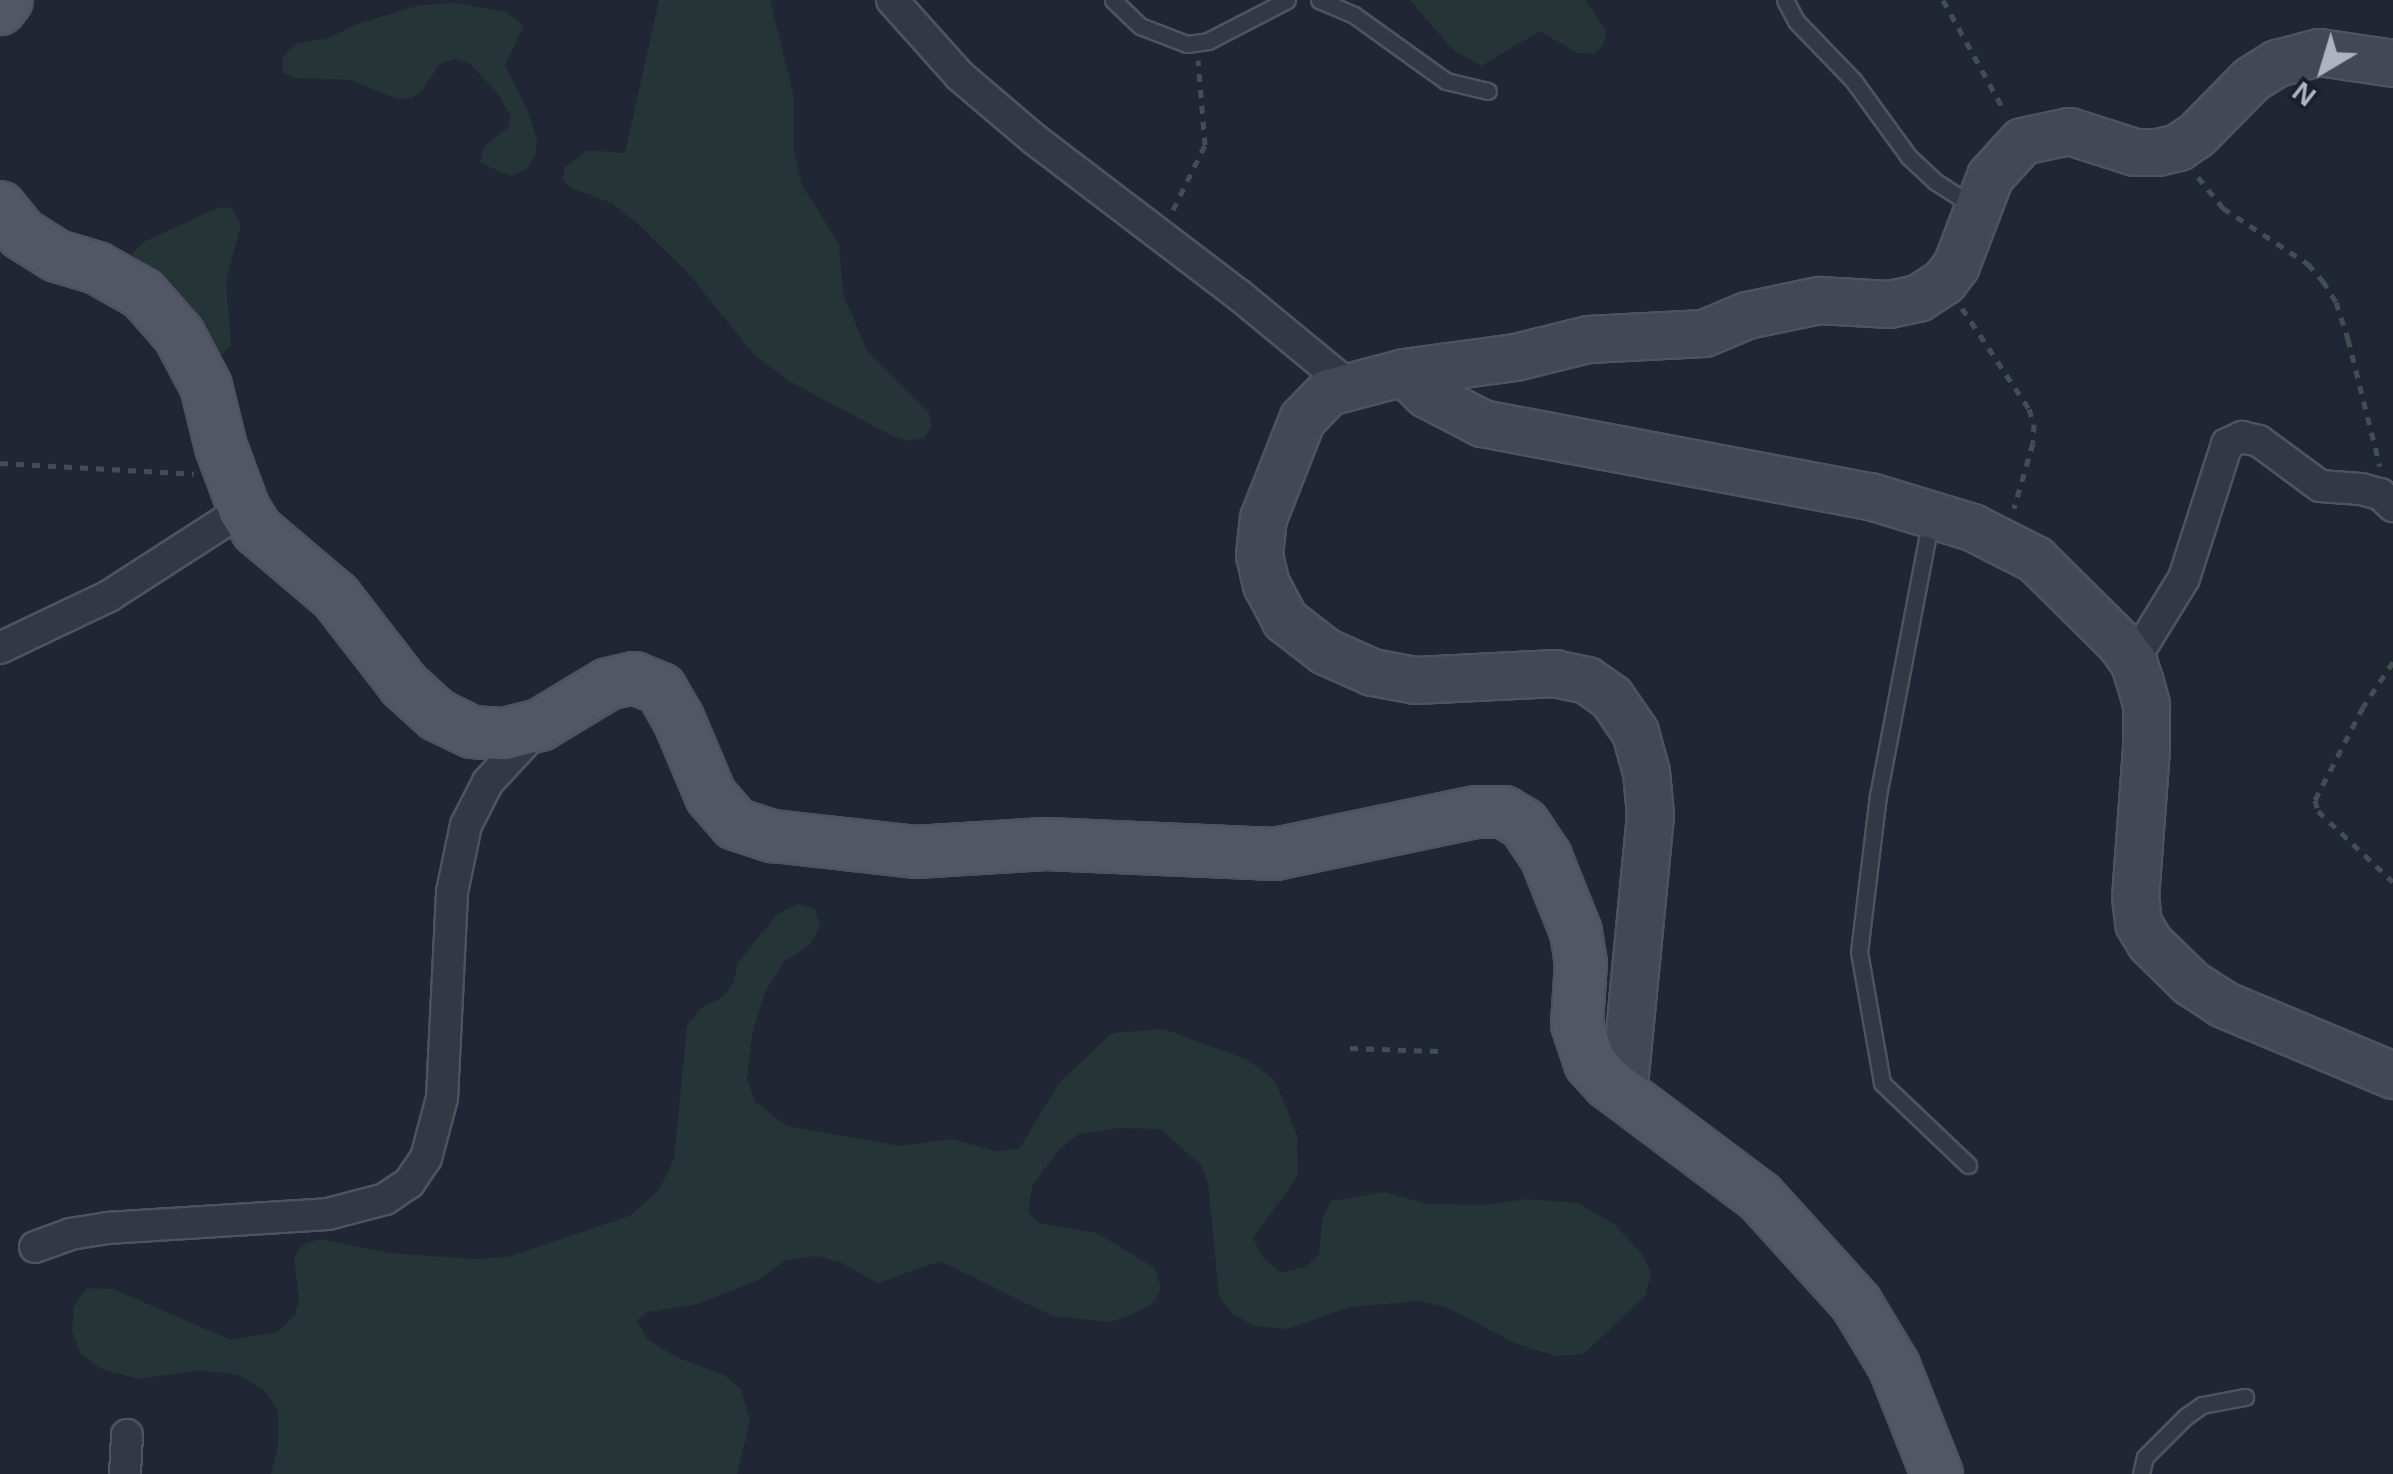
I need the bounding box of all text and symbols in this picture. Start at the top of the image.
north arrow [2273,20,2373,120]
text: N [2287,76,2322,112]

